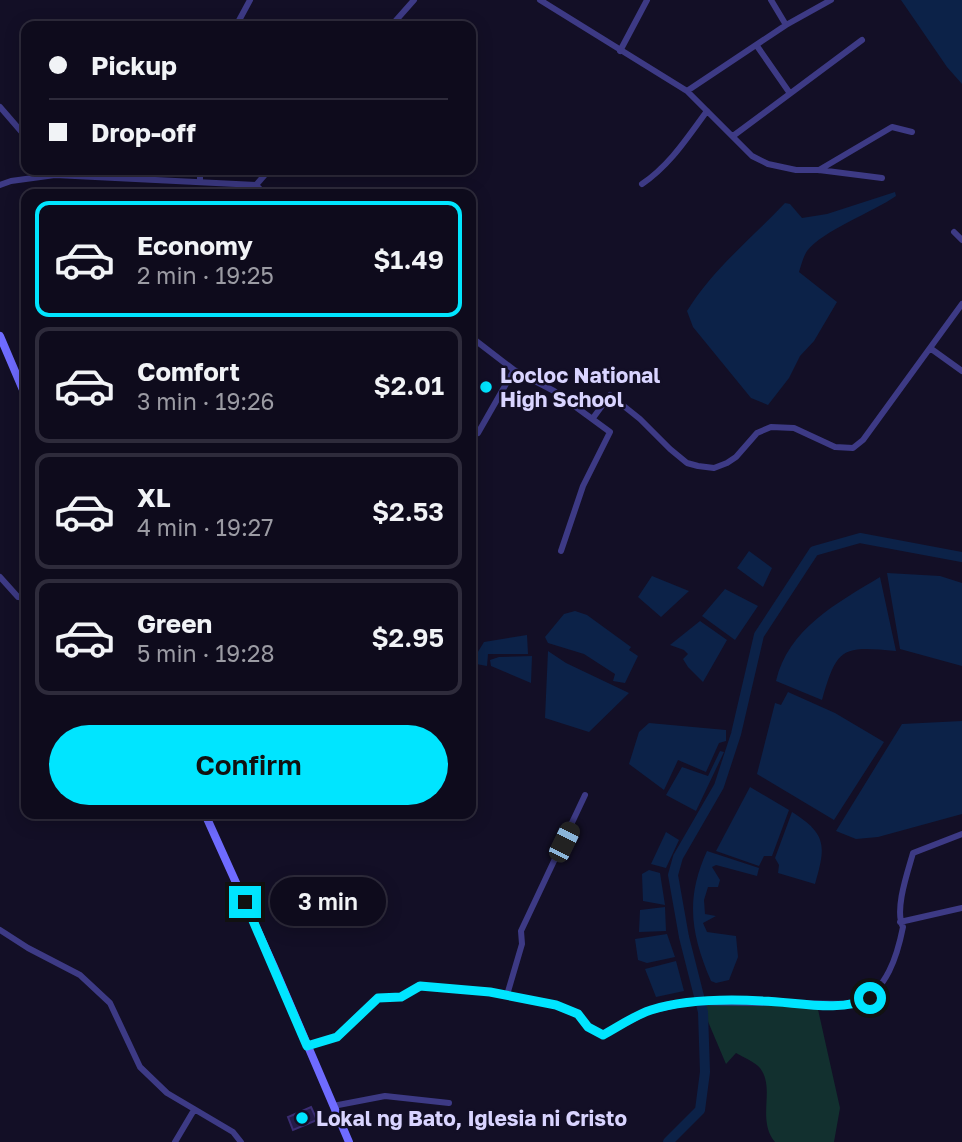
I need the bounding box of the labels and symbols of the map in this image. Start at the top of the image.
place label: Locloc National High School [500,362,660,412]
marker: Locloc National High School [478,379,494,395]
car [546,819,583,865]
callout: 3 min [270,878,385,926]
route end [229,886,261,918]
route start [854,982,886,1014]
place label: Lokal ng Bato, Iglesia ni Cristo [316,1105,627,1131]
marker: Lokal ng Bato, Iglesia ni Cristo [294,1110,310,1126]

